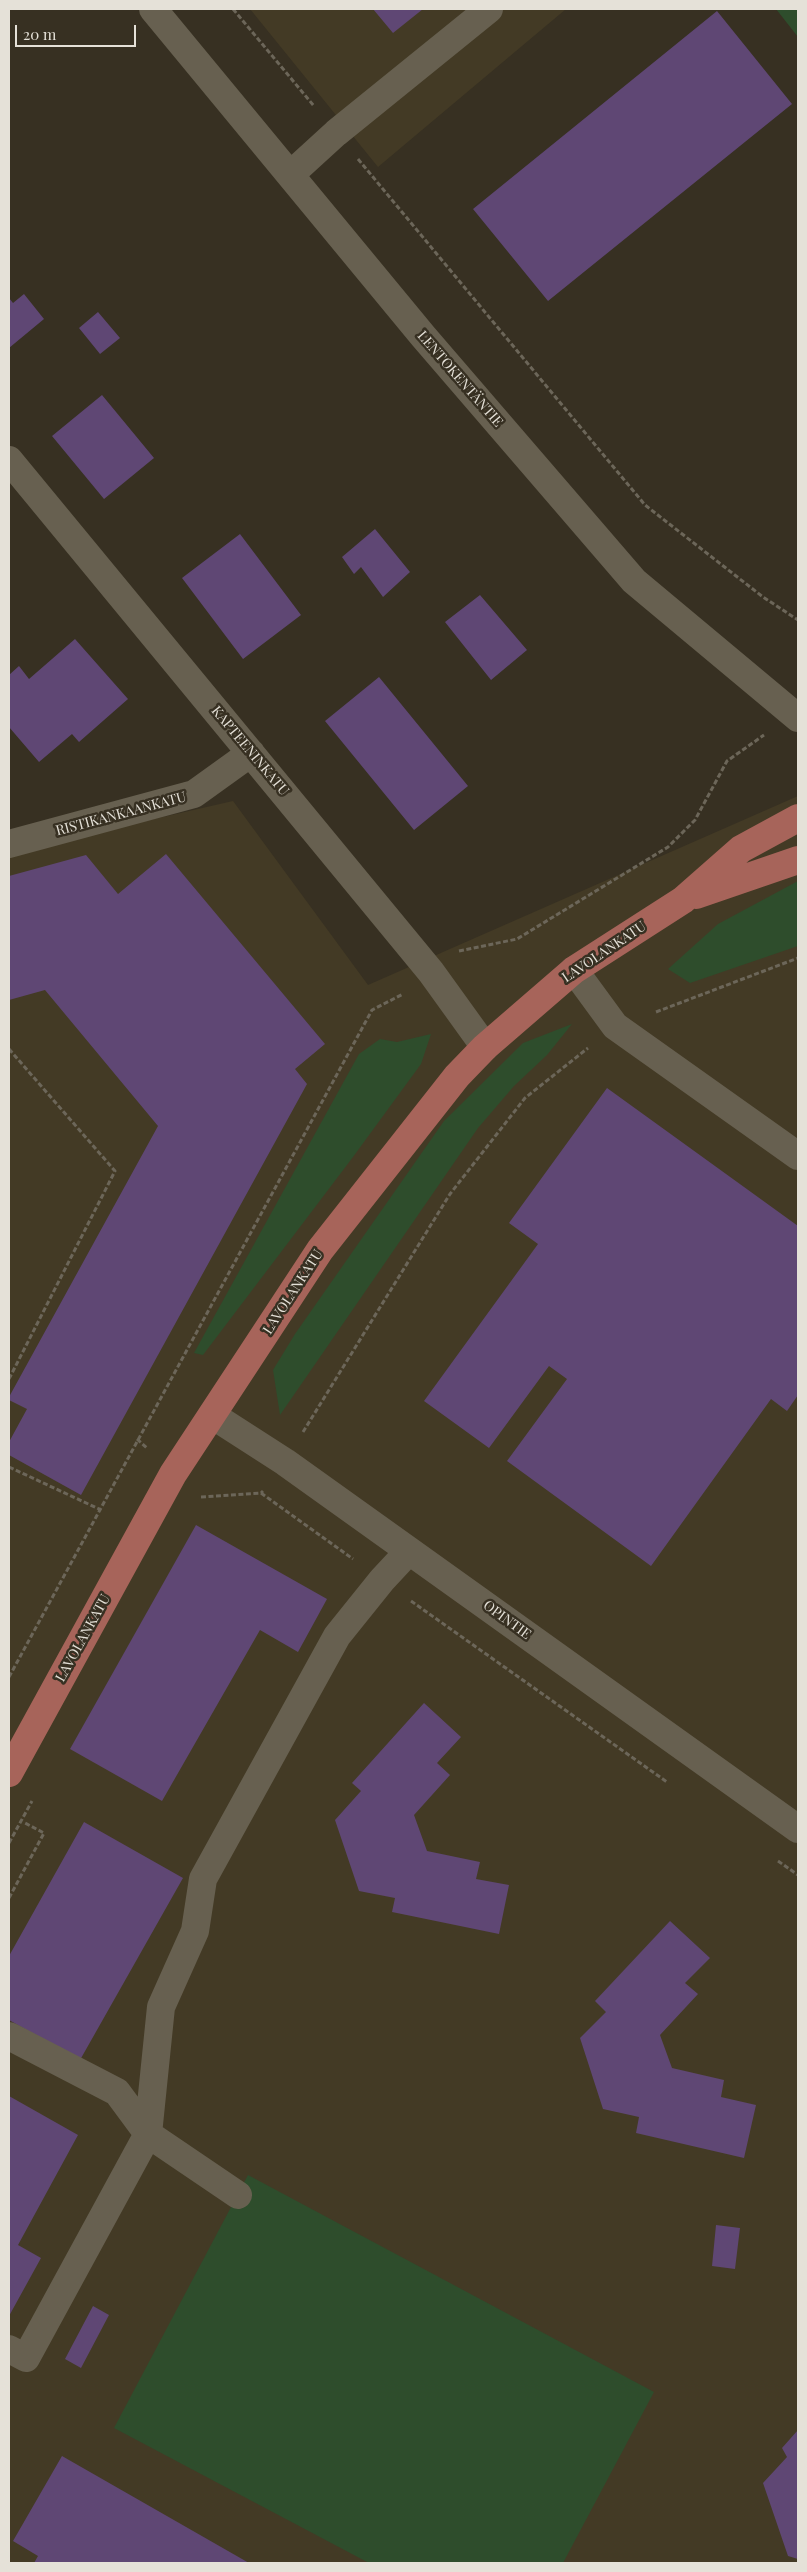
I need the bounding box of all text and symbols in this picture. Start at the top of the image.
scale bar [18,15,139,47]
text: 20 m [23,24,56,44]
street label: LENTOKENTÄNTIE [414,328,506,430]
street label: KAPTEENINKATU [208,703,292,799]
street label: RISTIKANKAANKATU [54,788,188,840]
street label: LAVOLANKATU [559,918,649,986]
street label: LAVOLANKATU [259,1247,327,1337]
street label: LAVOLANKATU [52,1591,114,1685]
street label: OPINTIE [480,1597,534,1643]

